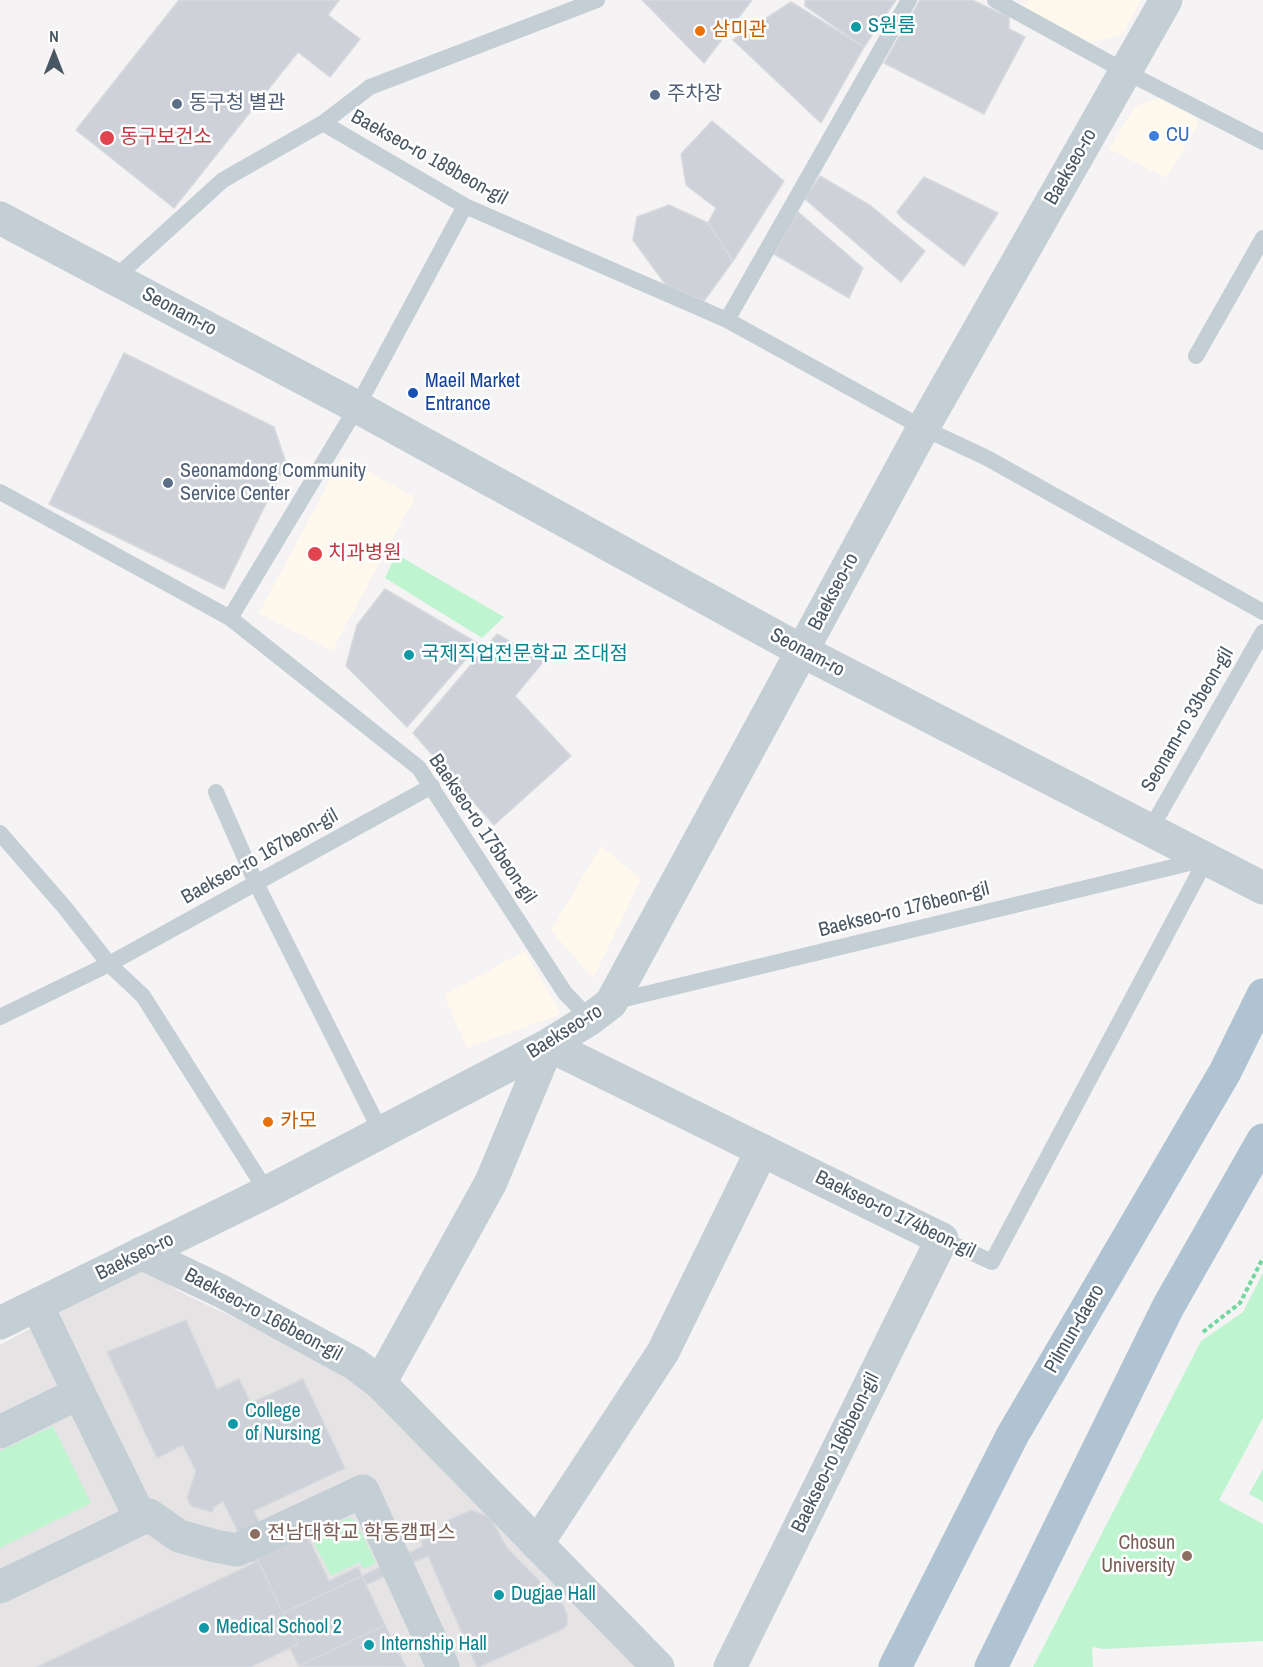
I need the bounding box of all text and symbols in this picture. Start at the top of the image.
place label: S원룸 [868,15,916,39]
place label: 삼미관 [712,19,767,43]
marker: S원룸 [849,20,863,34]
north arrow [24,24,84,84]
marker: 삼미관 [693,24,707,38]
text: N [49,25,59,47]
place label: 주차장 [667,83,722,107]
marker: 주차장 [648,88,662,102]
place label: 동구청 별관 [189,92,286,116]
marker: 동구청 별관 [170,97,184,111]
street label: Baekseo-ro 189beon-gil [347,105,511,211]
place label: CU [1166,124,1190,148]
street label: Baekseo-ro [1040,125,1102,209]
place label: 동구보건소 [120,126,212,150]
marker: 동구보건소 [98,129,116,147]
marker: CU [1147,129,1161,143]
street label: Seonam-ro [138,282,220,342]
place label: Maeil Market Entrance [425,370,520,417]
marker: Maeil Market Entrance [406,386,420,400]
place label: Seonamdong Community Service Center [180,460,366,507]
marker: Seonamdong Community Service Center [161,476,175,490]
place label: 치과병원 [328,542,402,566]
marker: 치과병원 [306,545,324,563]
street label: Baekseo-ro [804,549,864,635]
street label: Seonam-ro [766,623,848,683]
place label: 국제직업전문학교 조대점 [421,643,628,667]
street label: Seonam-ro 33beon-gil [1137,643,1239,797]
marker: 국제직업전문학교 조대점 [402,648,416,662]
street label: Baekseo-ro 175beon-gil [423,750,541,908]
street label: Baekseo-ro 167beon-gil [178,804,342,910]
street label: Baekseo-ro 176beon-gil [816,877,992,943]
street label: Baekseo-ro [523,1000,607,1064]
place label: 카모 [280,1110,317,1134]
marker: 카모 [261,1115,275,1129]
street label: Baekseo-ro 174beon-gil [811,1166,979,1264]
street label: Baekseo-ro [92,1228,178,1286]
street label: Baekseo-ro 166beon-gil [180,1263,346,1367]
street label: Pilmun-daero [1040,1280,1110,1378]
street label: Baekseo-ro 166beon-gil [787,1369,885,1537]
place label: College of Nursing [245,1400,321,1447]
marker: College of Nursing [226,1417,240,1431]
place label: 전남대학교 학동캠퍼스 [267,1522,456,1546]
marker: 전남대학교 학동캠퍼스 [248,1527,262,1541]
place label: Chosun University [1101,1532,1175,1579]
marker: Chosun University [1180,1549,1194,1563]
place label: Dugjae Hall [511,1583,596,1607]
marker: Dugjae Hall [492,1588,506,1602]
place label: Medical School 2 [216,1616,342,1640]
marker: Medical School 2 [197,1621,211,1635]
place label: Internship Hall [381,1633,487,1657]
marker: Internship Hall [362,1638,376,1652]

